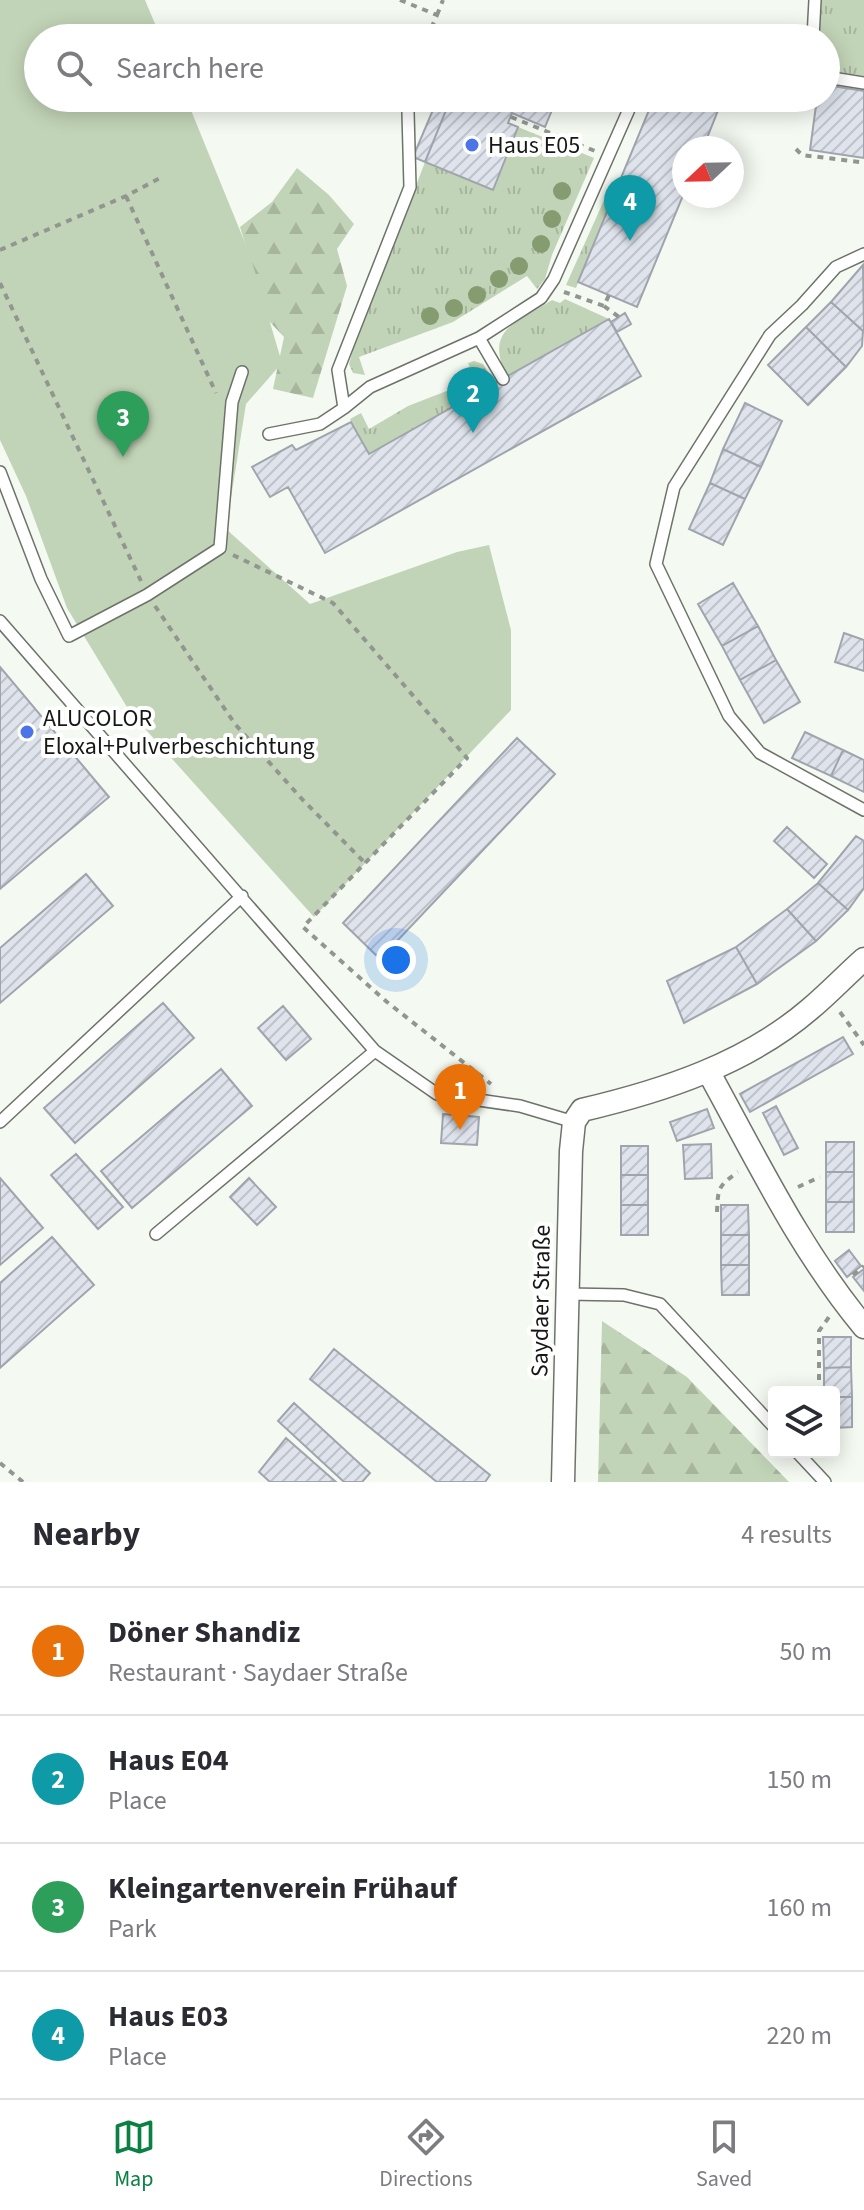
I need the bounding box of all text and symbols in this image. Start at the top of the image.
search box [24,24,840,112]
icon: search [52,46,96,90]
text: Search here [116,47,264,90]
place label: Haus E05 [488,128,580,163]
marker: Haus E05 [463,136,481,154]
north arrow [672,136,744,208]
pin: 4 [604,175,656,241]
pin: 2 [447,367,499,433]
pin: 3 [97,391,149,457]
place label: ALUCOLOR Eloxal+Pulverbeschichtung [43,701,315,764]
marker: ALUCOLOR Eloxal+Pulverbeschichtung [18,723,36,741]
your location [376,940,416,980]
pin: 1 [434,1064,486,1130]
street label: Saydaer Straße [522,1224,560,1378]
map controls [768,1386,840,1458]
button: layers [768,1386,840,1458]
text: Nearby [32,1510,140,1559]
text: 4 results [741,1516,832,1553]
text: Döner Shandiz [108,1611,300,1654]
text: 1 [51,1633,65,1670]
text: 50 m [779,1633,832,1670]
text: Restaurant · Saydaer Straße [108,1654,408,1691]
text: Haus E04 [108,1739,228,1782]
text: 2 [51,1761,65,1798]
text: 150 m [766,1761,832,1798]
text: Place [108,1782,167,1819]
text: Kleingartenverein Frühauf [108,1867,457,1910]
text: 3 [51,1889,65,1926]
text: 160 m [766,1889,832,1926]
text: Park [108,1910,157,1947]
text: Haus E03 [108,1995,228,2038]
text: 4 [51,2017,65,2054]
text: 220 m [766,2017,832,2054]
text: Place [108,2038,167,2075]
tab: Map [112,2115,156,2195]
tab: Directions [379,2115,472,2195]
tab: Saved [696,2115,752,2195]

